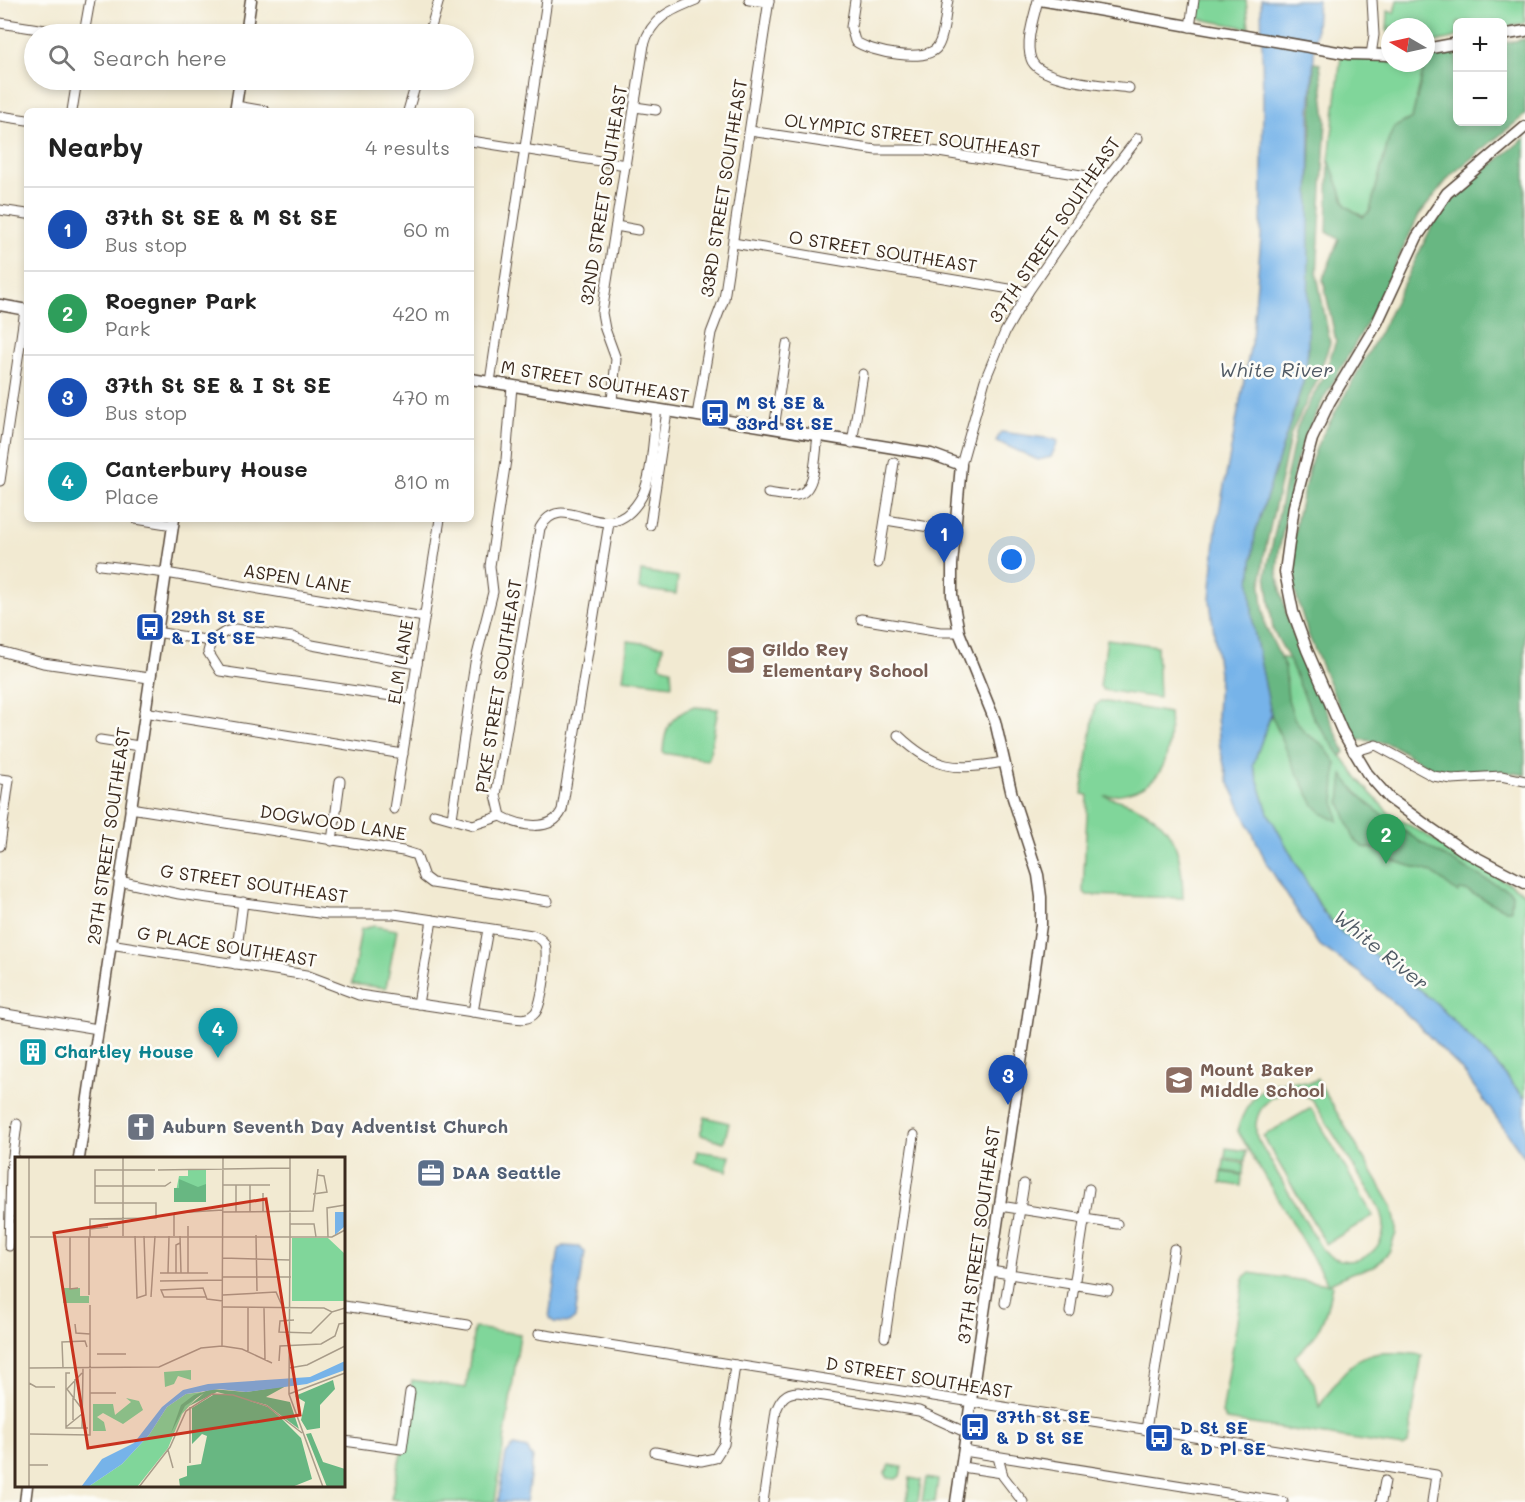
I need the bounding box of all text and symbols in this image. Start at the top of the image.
north arrow [1381,18,1435,72]
map controls [1453,18,1507,126]
button: + [1453,18,1507,72]
search box [24,24,474,90]
icon: search [45,41,78,74]
text: Search here [93,43,227,72]
button: − [1453,72,1507,126]
street label: 33RD STREET SOUTHEAST [694,77,752,299]
street label: 32ND STREET SOUTHEAST [574,83,632,306]
street label: OLYMPIC STREET SOUTHEAST [783,107,1041,163]
text: Nearby [48,130,143,164]
street label: 37TH STREET SOUTHEAST [983,132,1125,327]
text: 4 results [365,134,450,160]
text: 37th St SE & M St SE [105,202,338,231]
text: 1 [63,216,72,242]
text: 60 m [403,216,450,242]
street label: O STREET SOUTHEAST [787,224,979,278]
text: Bus stop [105,231,187,257]
text: Roegner Park [105,286,257,315]
text: 2 [62,300,73,326]
text: 420 m [392,300,450,326]
text: Park [105,315,150,341]
street label: M STREET SOUTHEAST [499,354,691,408]
water label: White River [1219,356,1333,382]
text: 37th St SE & I St SE [105,370,331,399]
text: 3 [62,384,74,410]
text: 470 m [392,384,450,410]
place label: M St SE & 33rd St SE [736,390,833,435]
bus stop icon: M St SE & 33rd St SE [699,397,731,429]
text: Bus stop [105,399,187,425]
text: Canterbury House [105,454,308,483]
text: 4 [61,468,74,494]
text: 810 m [394,468,450,494]
text: Place [105,483,159,509]
pin: 1 [924,514,964,563]
your location [997,545,1026,574]
street label: ASPEN LANE [242,558,353,598]
street label: PIKE STREET SOUTHEAST [469,577,527,794]
place label: 29th St SE & I St SE [171,604,265,649]
bus stop icon: 29th St SE & I St SE [134,611,166,643]
street label: ELM LANE [381,618,419,706]
place label: Gildo Rey Elementary School [762,637,928,682]
school or university icon: Gildo Rey Elementary School [725,644,757,676]
street label: 29TH STREET SOUTHEAST [81,725,135,946]
street label: DOGWOOD LANE [258,799,408,845]
pin: 2 [1366,814,1406,864]
street label: G STREET SOUTHEAST [159,858,350,908]
water label: White River [1329,903,1434,995]
street label: G PLACE SOUTHEAST [135,920,319,972]
pin: 4 [198,1008,238,1058]
building icon: Chartley House [17,1036,49,1068]
place label: Chartley House [54,1039,194,1063]
pin: 3 [988,1056,1028,1105]
place label: Mount Baker Middle School [1200,1057,1325,1102]
school or university icon: Mount Baker Middle School [1163,1064,1195,1096]
church icon: Auburn Seventh Day Adventist Church [125,1111,157,1143]
place label: Auburn Seventh Day Adventist Church [162,1114,508,1138]
street label: 37TH STREET SOUTHEAST [951,1125,1005,1345]
inset map [15,1157,345,1487]
office icon: DAA Seattle [415,1157,447,1189]
place label: DAA Seattle [452,1160,561,1184]
street label: D STREET SOUTHEAST [824,1350,1014,1404]
place label: 37th St SE & D St SE [996,1404,1090,1449]
bus stop icon: 37th St SE & D St SE [959,1411,991,1443]
place label: D St SE & D Pl SE [1180,1415,1266,1460]
bus stop icon: D St SE & D Pl SE [1143,1422,1175,1454]

